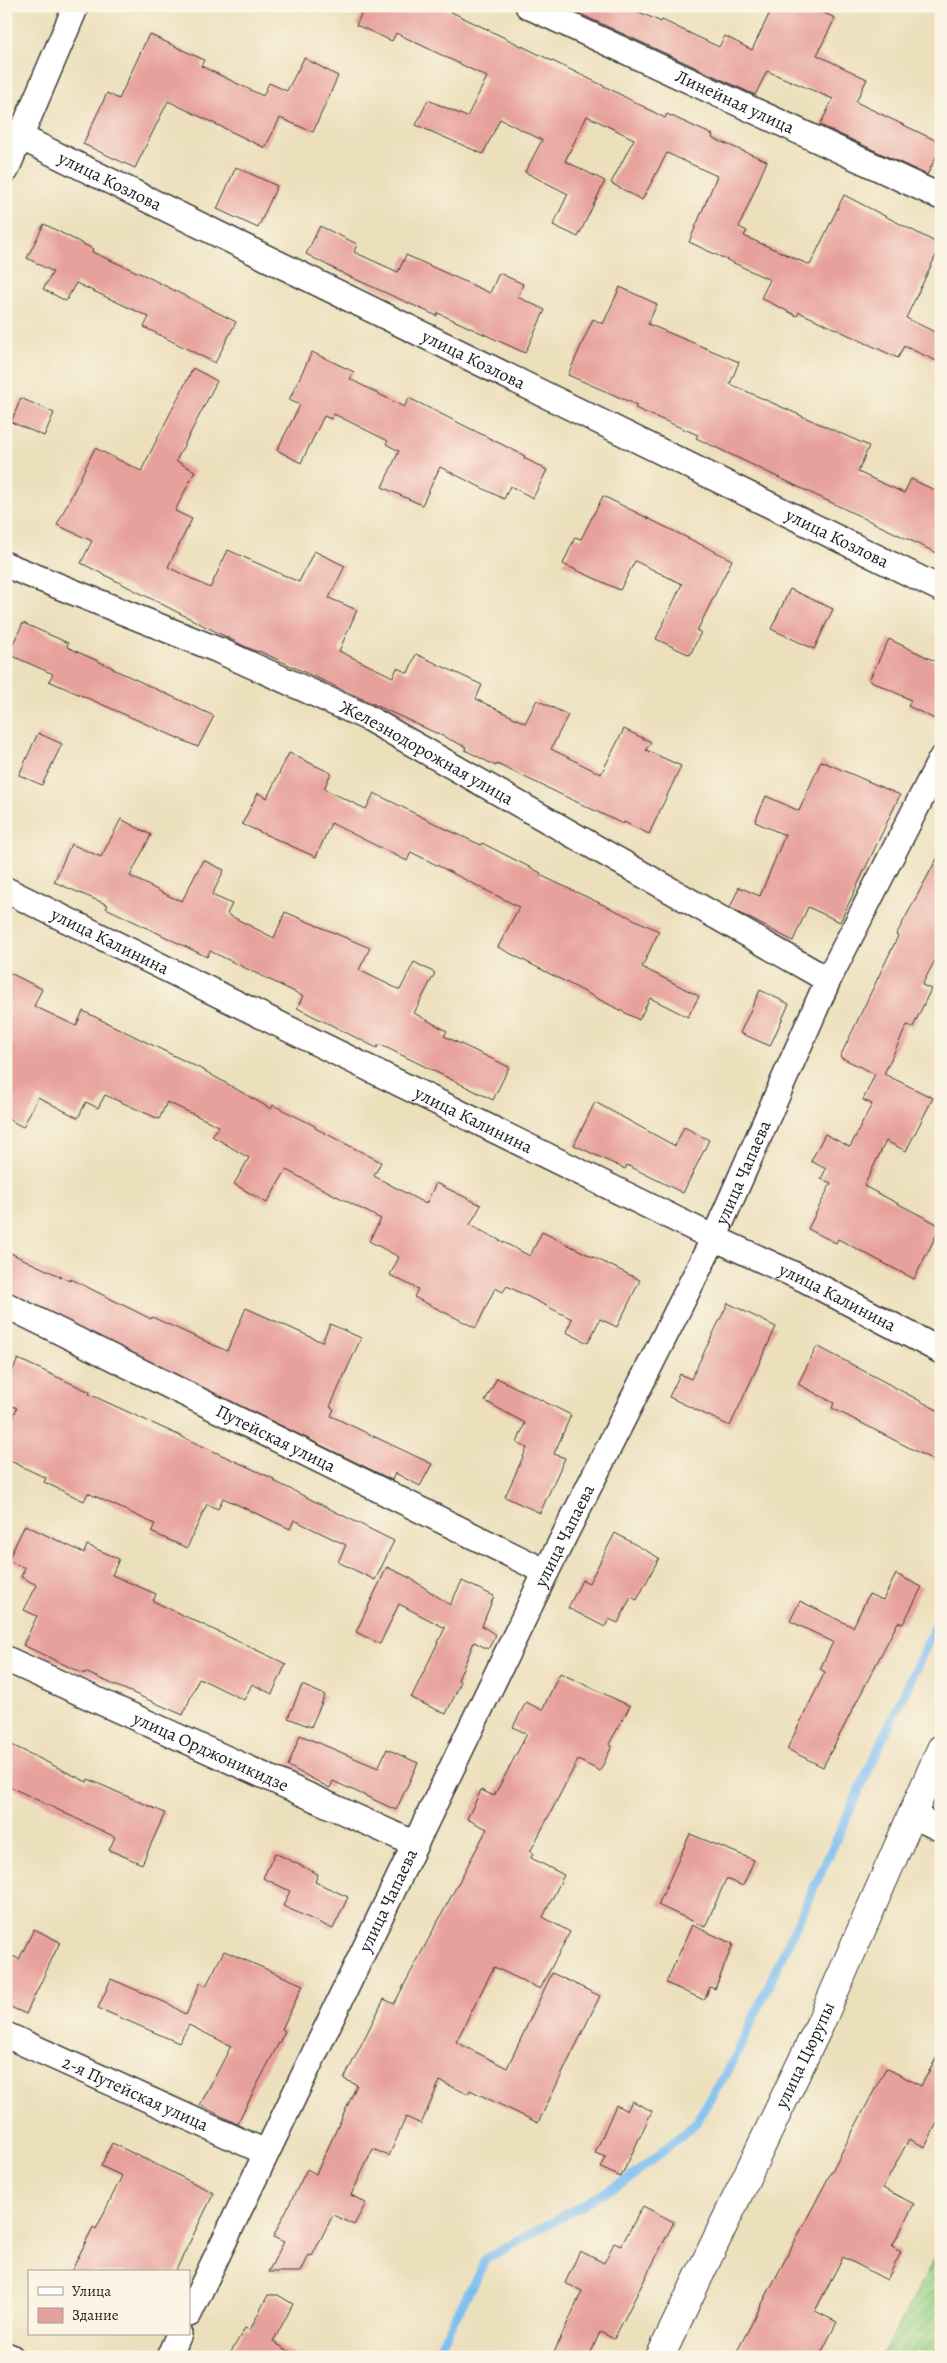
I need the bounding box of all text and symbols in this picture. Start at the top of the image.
street label: Линейная улица [672,64,799,140]
street label: улица Козлова [54,145,166,217]
street label: улица Козлова [417,324,530,395]
street label: улица Козлова [781,502,894,574]
street label: Железнодорожная улица [336,695,518,811]
street label: улица Калинина [46,902,174,981]
street label: улица Калинина [410,1080,537,1159]
street label: улица Чапаева [709,1116,777,1229]
street label: улица Калинина [774,1257,901,1338]
street label: Путейская улица [212,1399,340,1478]
street label: улица Чапаева [528,1480,600,1592]
street label: улица Орджоникидзе [128,1706,293,1797]
street label: улица Чапаева [352,1844,423,1957]
street label: улица Цюрупы [769,1998,840,2113]
street label: 2-я Путейская улица [59,2050,213,2137]
legend [28,2270,190,2336]
text: Улица [72,2281,111,2301]
text: Здание [72,2305,119,2325]

